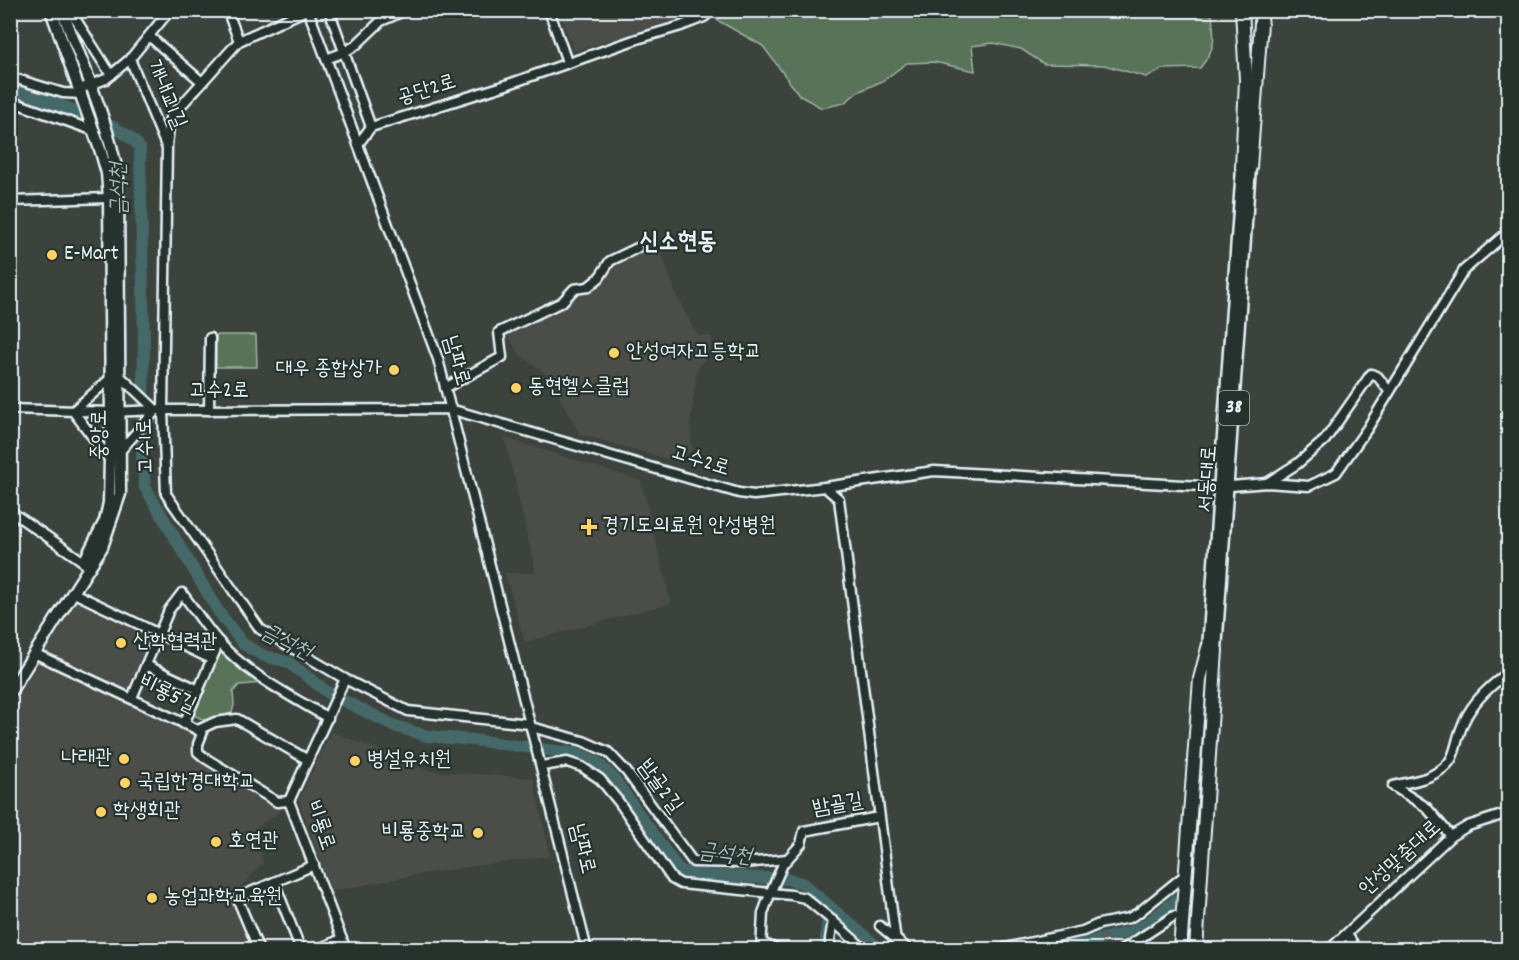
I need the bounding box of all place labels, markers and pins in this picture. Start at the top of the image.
place label: E-Mart [64,240,119,270]
marker: E-Mart [45,248,59,262]
place label: 안성여자고등학교 [626,338,761,368]
marker: 안성여자고등학교 [607,346,621,360]
place label: 대우 종합상가 [276,355,382,385]
marker: 대우 종합상가 [387,363,401,377]
place label: 동현헬스클럽 [528,373,629,403]
marker: 동현헬스클럽 [509,381,523,395]
place label: 경기도의료원 안성병원 [602,512,776,542]
marker: 경기도의료원 안성병원 [580,518,598,536]
place label: 산학협력관 [133,628,218,658]
marker: 산학협력관 [114,636,128,650]
place label: 나래관 [61,744,112,774]
place label: 병설유치원 [367,746,452,776]
marker: 나래관 [117,752,131,766]
marker: 병설유치원 [348,754,362,768]
place label: 국립한경대학교 [137,768,255,798]
marker: 국립한경대학교 [118,776,132,790]
place label: 학생회관 [113,797,181,827]
marker: 학생회관 [94,805,108,819]
place label: 비룡중학교 [382,818,466,848]
marker: 비룡중학교 [471,826,485,840]
place label: 호연관 [228,827,279,857]
marker: 호연관 [209,835,223,849]
place label: 농업과학교육원 [164,883,282,913]
marker: 농업과학교육원 [145,891,159,905]

